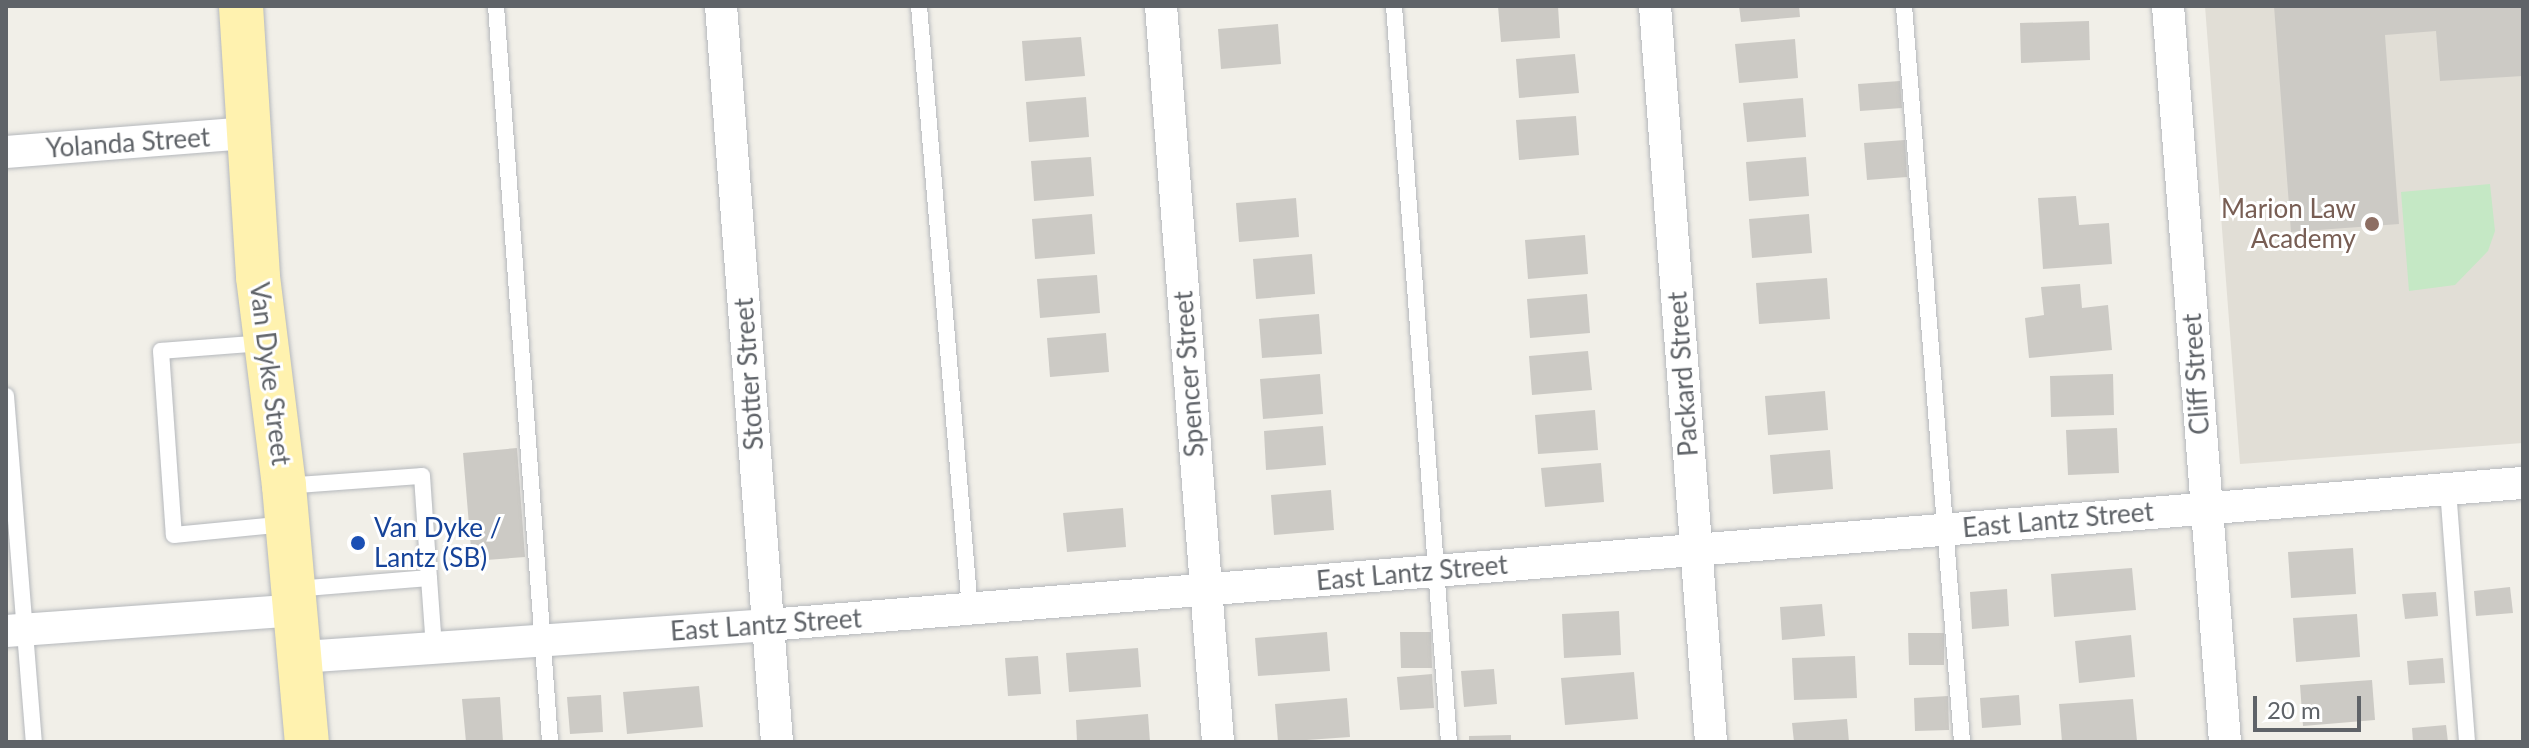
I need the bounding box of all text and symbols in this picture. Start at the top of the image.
street label: Yolanda Street [45,122,211,164]
place label: Marion Law Academy [2221,193,2356,254]
marker: Marion Law Academy [2363,215,2381,233]
street label: Van Dyke Street [243,281,297,467]
street label: Spencer Street [1168,290,1210,458]
street label: Packard Street [1662,290,1704,458]
street label: Stotter Street [728,296,770,452]
street label: Cliff Street [2176,312,2216,436]
street label: East Lantz Street [1961,496,2155,544]
place label: Van Dyke / Lantz (SB) [374,512,501,574]
marker: Van Dyke / Lantz (SB) [349,534,367,552]
street label: East Lantz Street [1315,549,1509,597]
street label: East Lantz Street [669,603,863,647]
scale bar [2257,680,2365,730]
text: 20 m [2267,695,2321,724]

